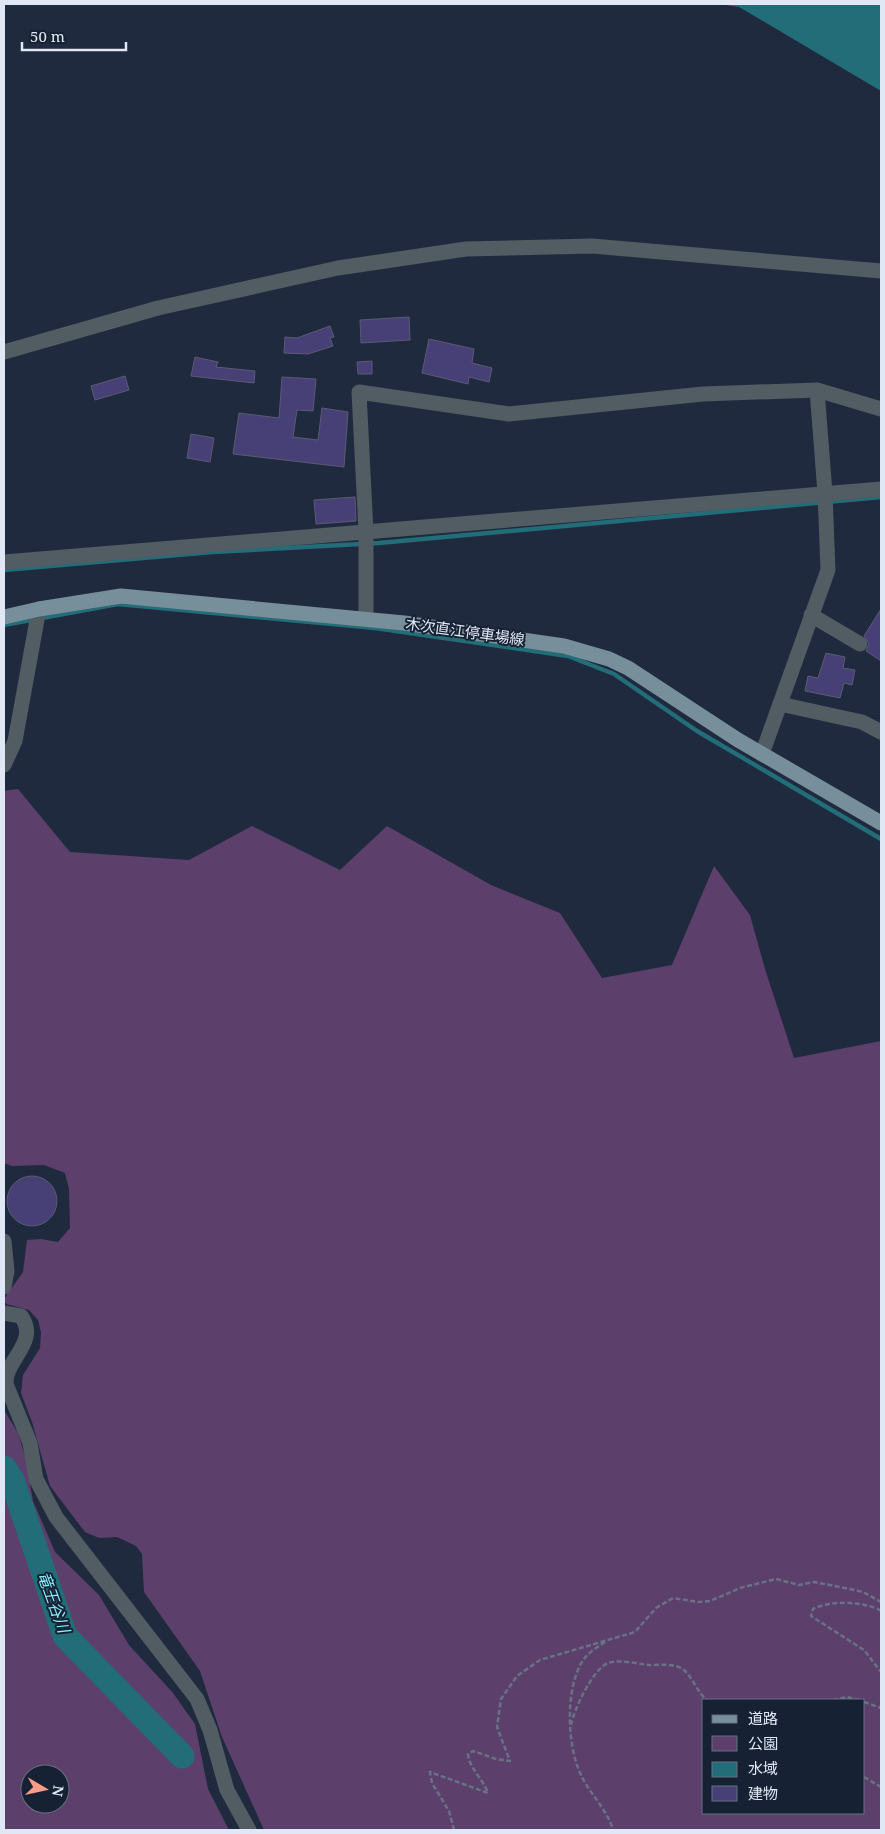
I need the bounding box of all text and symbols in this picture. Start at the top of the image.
scale bar [22,20,126,52]
text: 50 m [30,26,65,46]
street label: 木次直江停車場線 [404,613,526,649]
water label: 竜王谷川 [33,1568,76,1638]
legend [702,1699,865,1814]
text: 道路 [748,1708,778,1728]
text: 公園 [748,1733,778,1753]
text: 水域 [748,1758,778,1778]
north arrow [20,1764,70,1814]
text: 建物 [748,1783,778,1803]
text: N [48,1784,69,1798]

